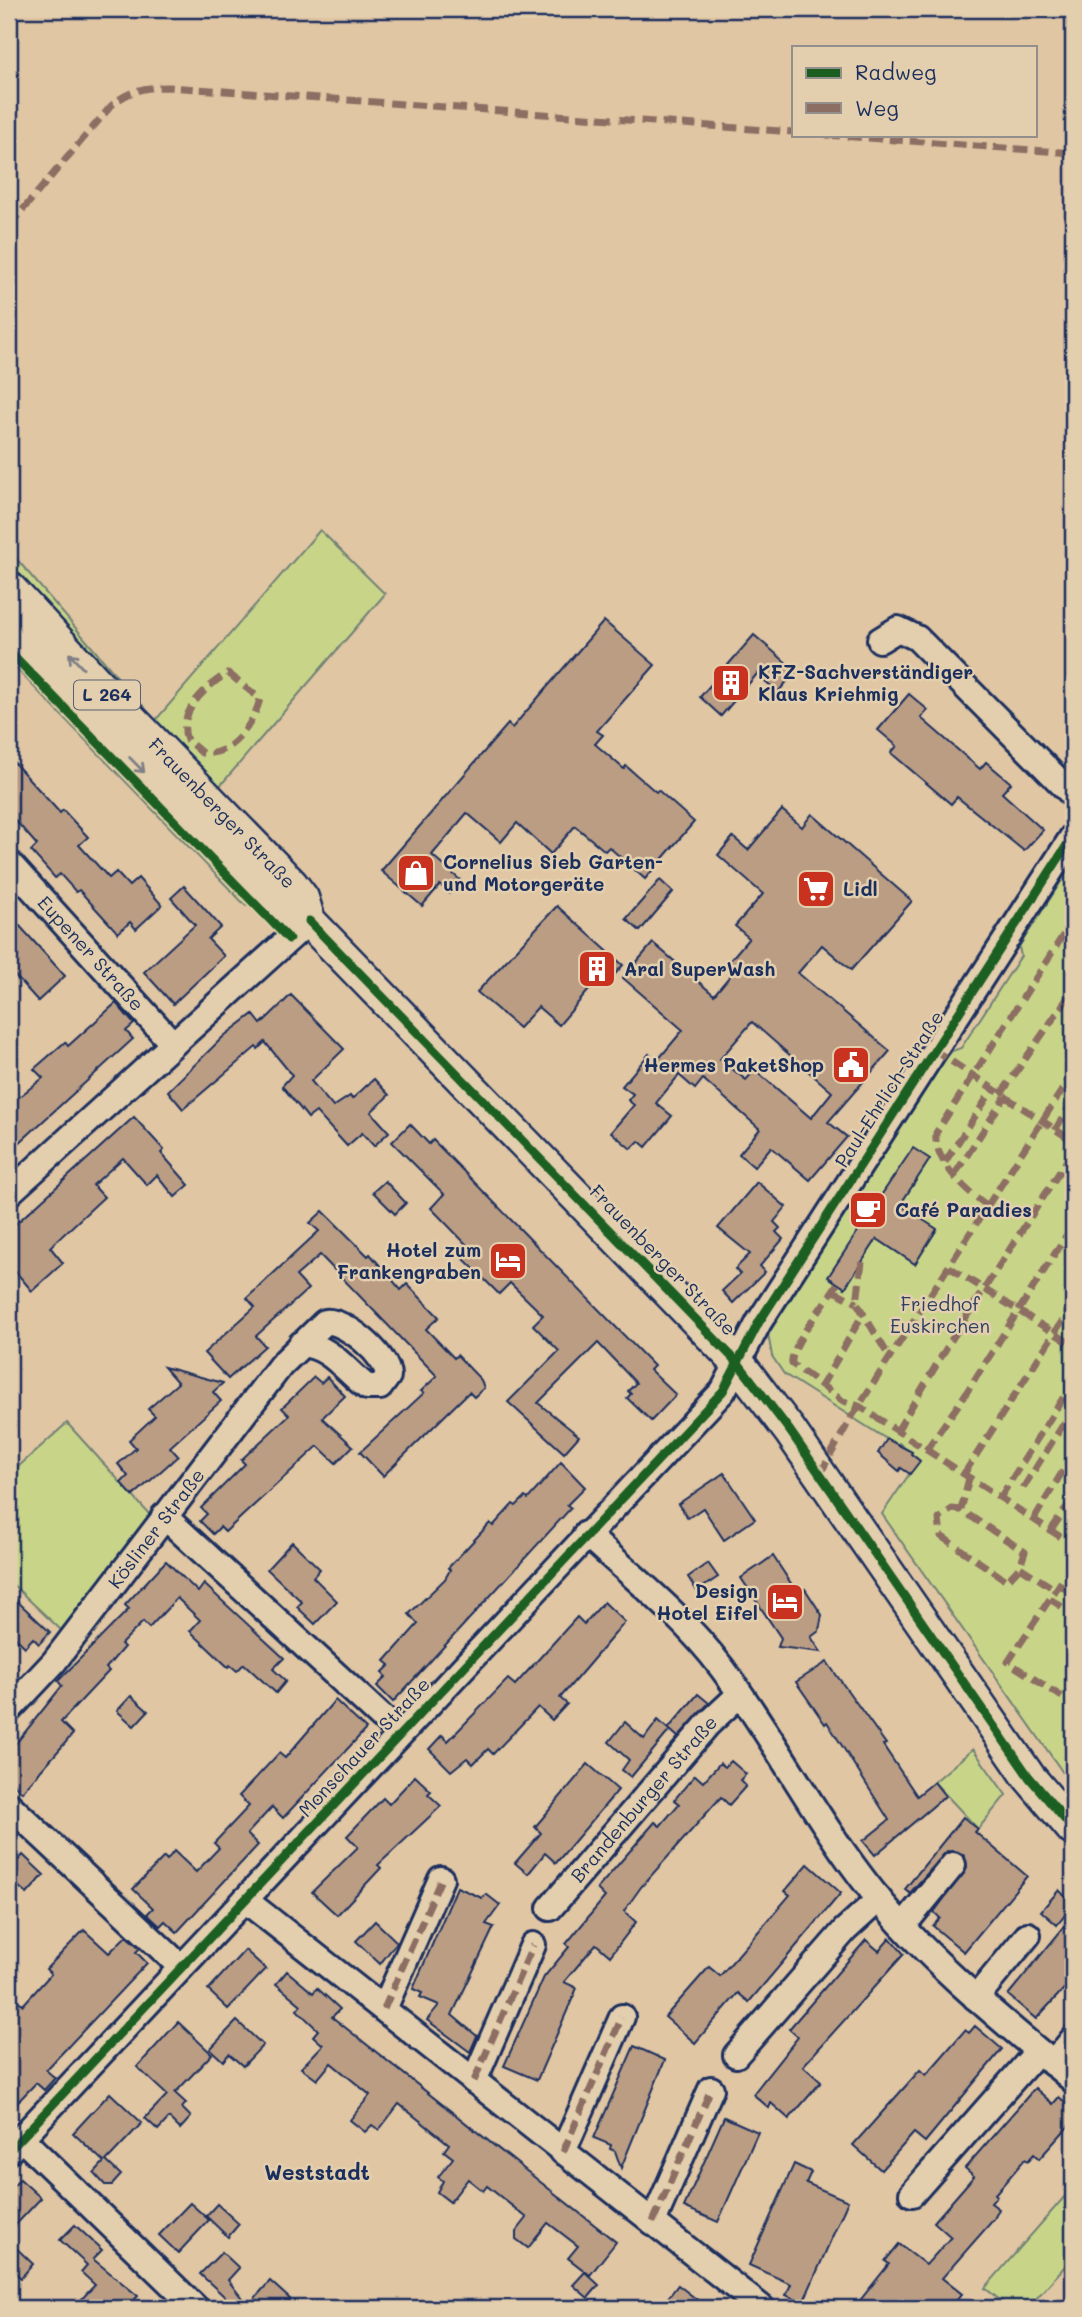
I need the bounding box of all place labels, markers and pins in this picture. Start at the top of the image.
place label: KFZ-Sachverständiger Klaus Kriehmig [758,659,973,706]
building icon: KFZ-Sachverständiger Klaus Kriehmig [710,662,752,704]
place label: Cornelius Sieb Garten- und Motorgeräte [443,849,663,896]
shop icon: Cornelius Sieb Garten- und Motorgeräte [395,852,437,894]
supermarket icon: Lidl [795,868,837,910]
place label: Lidl [843,876,878,901]
building icon: Aral SuperWash [576,948,618,990]
place label: Aral SuperWash [624,956,775,981]
public building icon: Hermes PaketShop [830,1044,872,1086]
place label: Hermes PaketShop [644,1052,824,1077]
cafe icon: Café Paradies [847,1189,889,1231]
place label: Café Paradies [895,1197,1032,1222]
place label: Hotel zum Frankengraben [337,1237,481,1284]
hotel icon: Hotel zum Frankengraben [487,1240,529,1282]
place label: Design Hotel Eifel [656,1578,758,1625]
hotel icon: Design Hotel Eifel [764,1581,806,1623]

